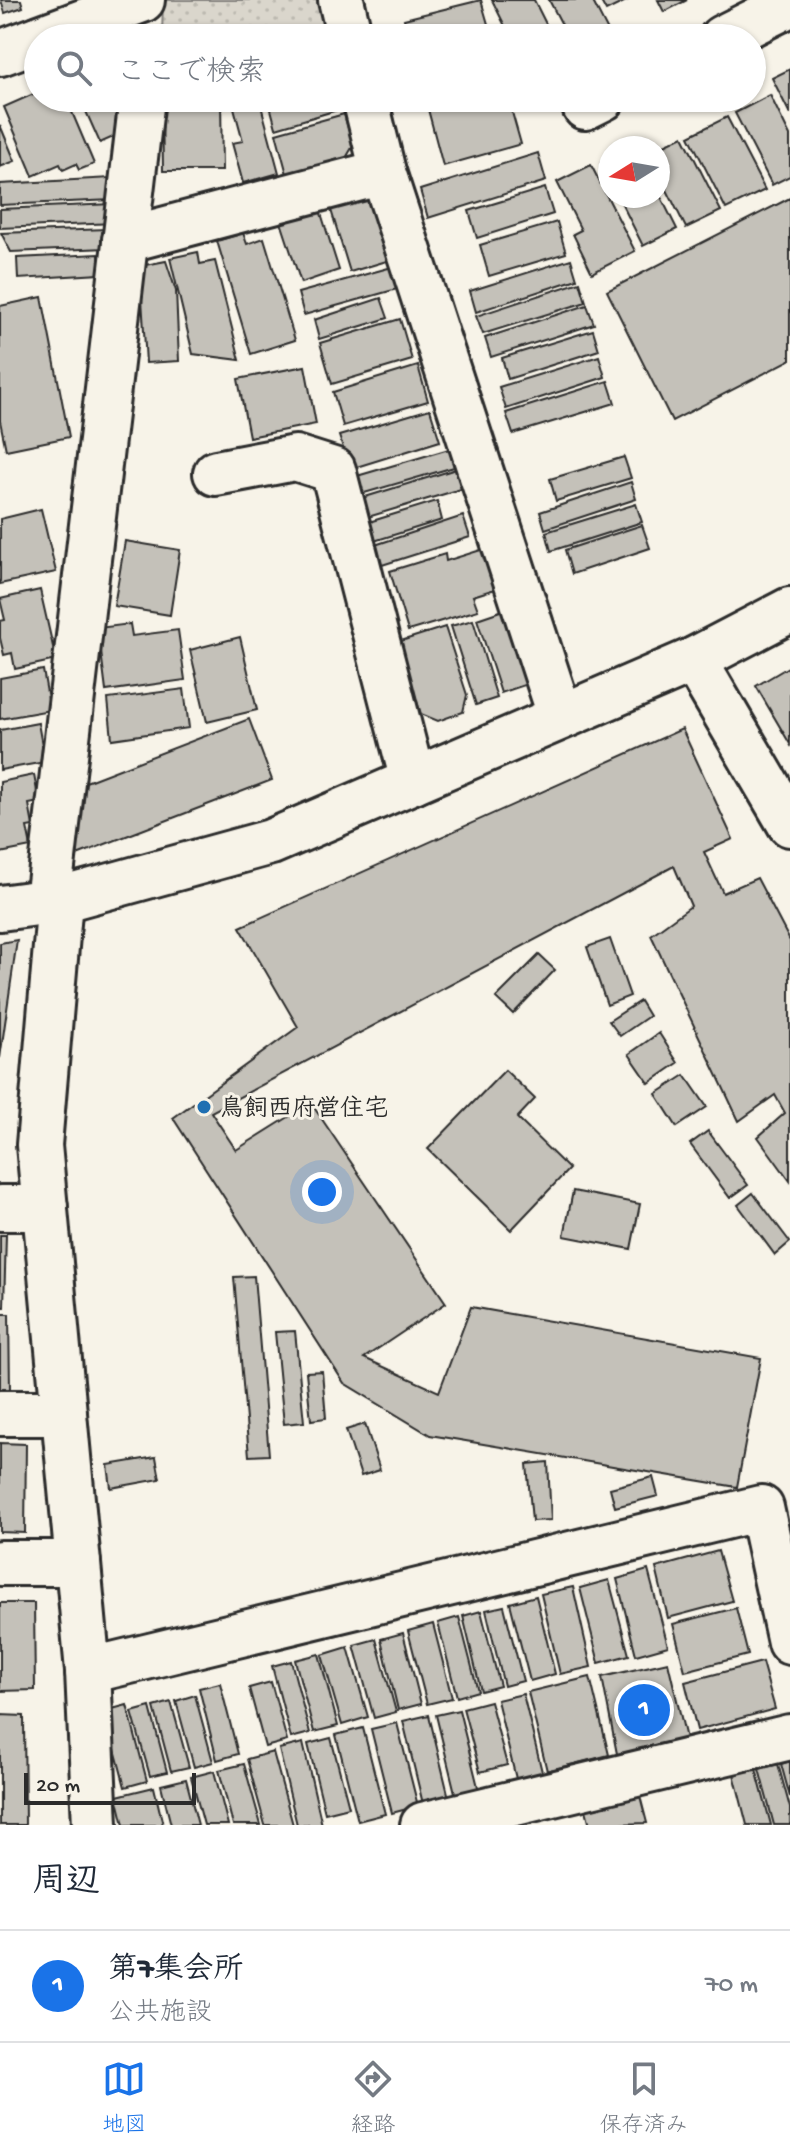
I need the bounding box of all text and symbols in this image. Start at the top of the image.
search box [24,24,766,112]
icon: search [52,46,96,90]
text: ここで検索 [116,57,266,92]
north arrow [598,136,670,208]
place label: 鳥飼西府営住宅 [220,1095,388,1125]
marker: 鳥飼西府営住宅 [195,1098,213,1116]
your location [302,1172,342,1212]
pin: 1 [618,1680,670,1740]
scale bar [24,1769,196,1805]
text: 20 m [36,1774,80,1800]
text: 周辺 [32,1864,100,1904]
text: 第7集会所 [108,1954,244,1989]
text: 1 [53,1971,63,2002]
text: 70 m [705,1971,758,2002]
text: 公共施設 [108,1999,212,2030]
tab: 地図 [102,2057,146,2140]
tab: 経路 [351,2057,395,2140]
tab: 保存済み [600,2057,688,2140]

